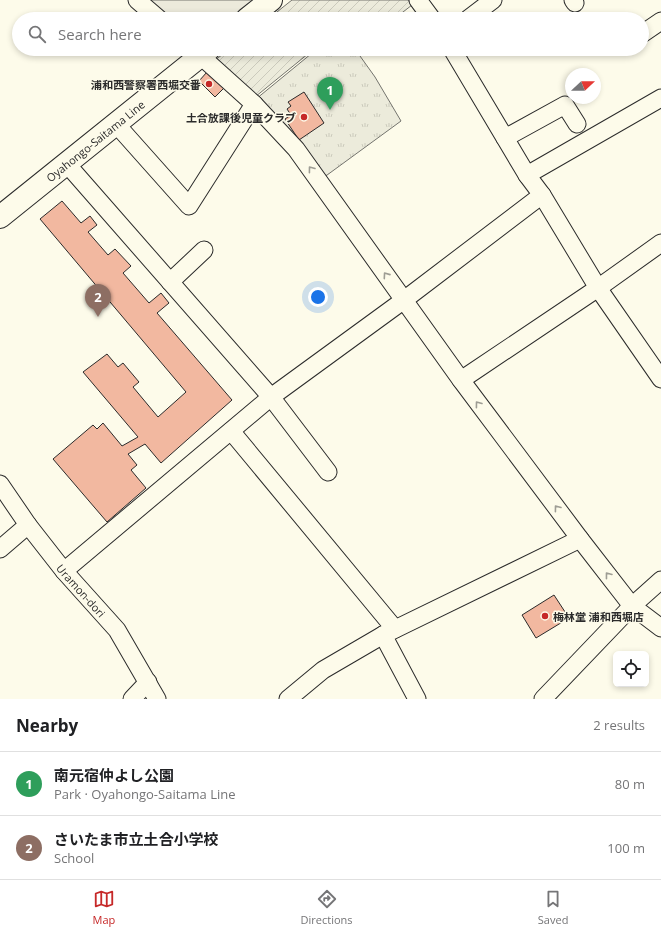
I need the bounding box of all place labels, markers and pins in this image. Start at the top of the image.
place label: 浦和西警察署西堀交番 [91,77,201,92]
pin: 1 [317,77,343,110]
marker: 浦和西警察署西堀交番 [204,79,214,89]
place label: 土合放課後児童クラブ [186,110,296,125]
marker: 土合放課後児童クラブ [299,112,309,122]
pin: 2 [85,284,111,317]
place label: 梅林堂 浦和西堀店 [553,609,644,624]
marker: 梅林堂 浦和西堀店 [540,611,550,621]

